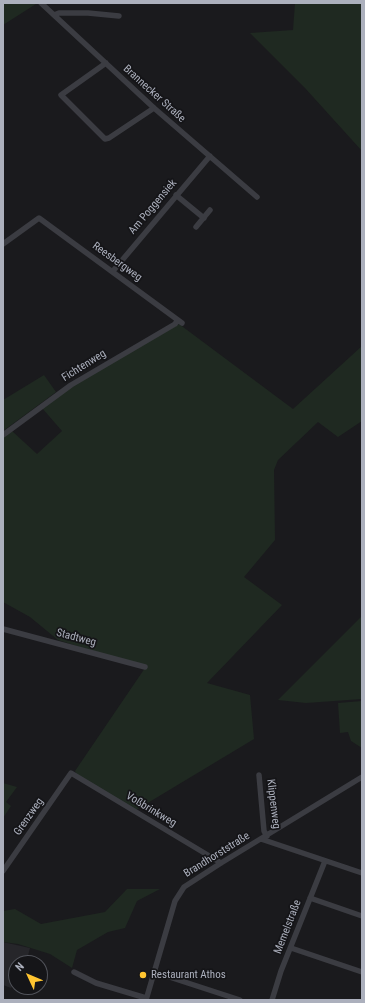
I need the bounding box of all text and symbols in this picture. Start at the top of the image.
street label: Brannecker Straße [120,63,188,125]
street label: Am Poggensiek [126,177,180,237]
street label: Reesbergweg [90,240,144,284]
street label: Fichtenweg [59,347,109,385]
street label: Stadtweg [55,626,97,650]
street label: Klippenweg [263,778,283,830]
street label: Voßbrinkweg [123,790,179,830]
street label: Grenzweg [11,796,47,838]
street label: Brandhorststraße [182,829,252,881]
street label: Memelstraße [272,898,304,956]
north arrow [8,955,48,995]
text: N [13,960,27,974]
place label: Restaurant Athos [151,968,226,982]
marker: Restaurant Athos [138,970,148,980]

